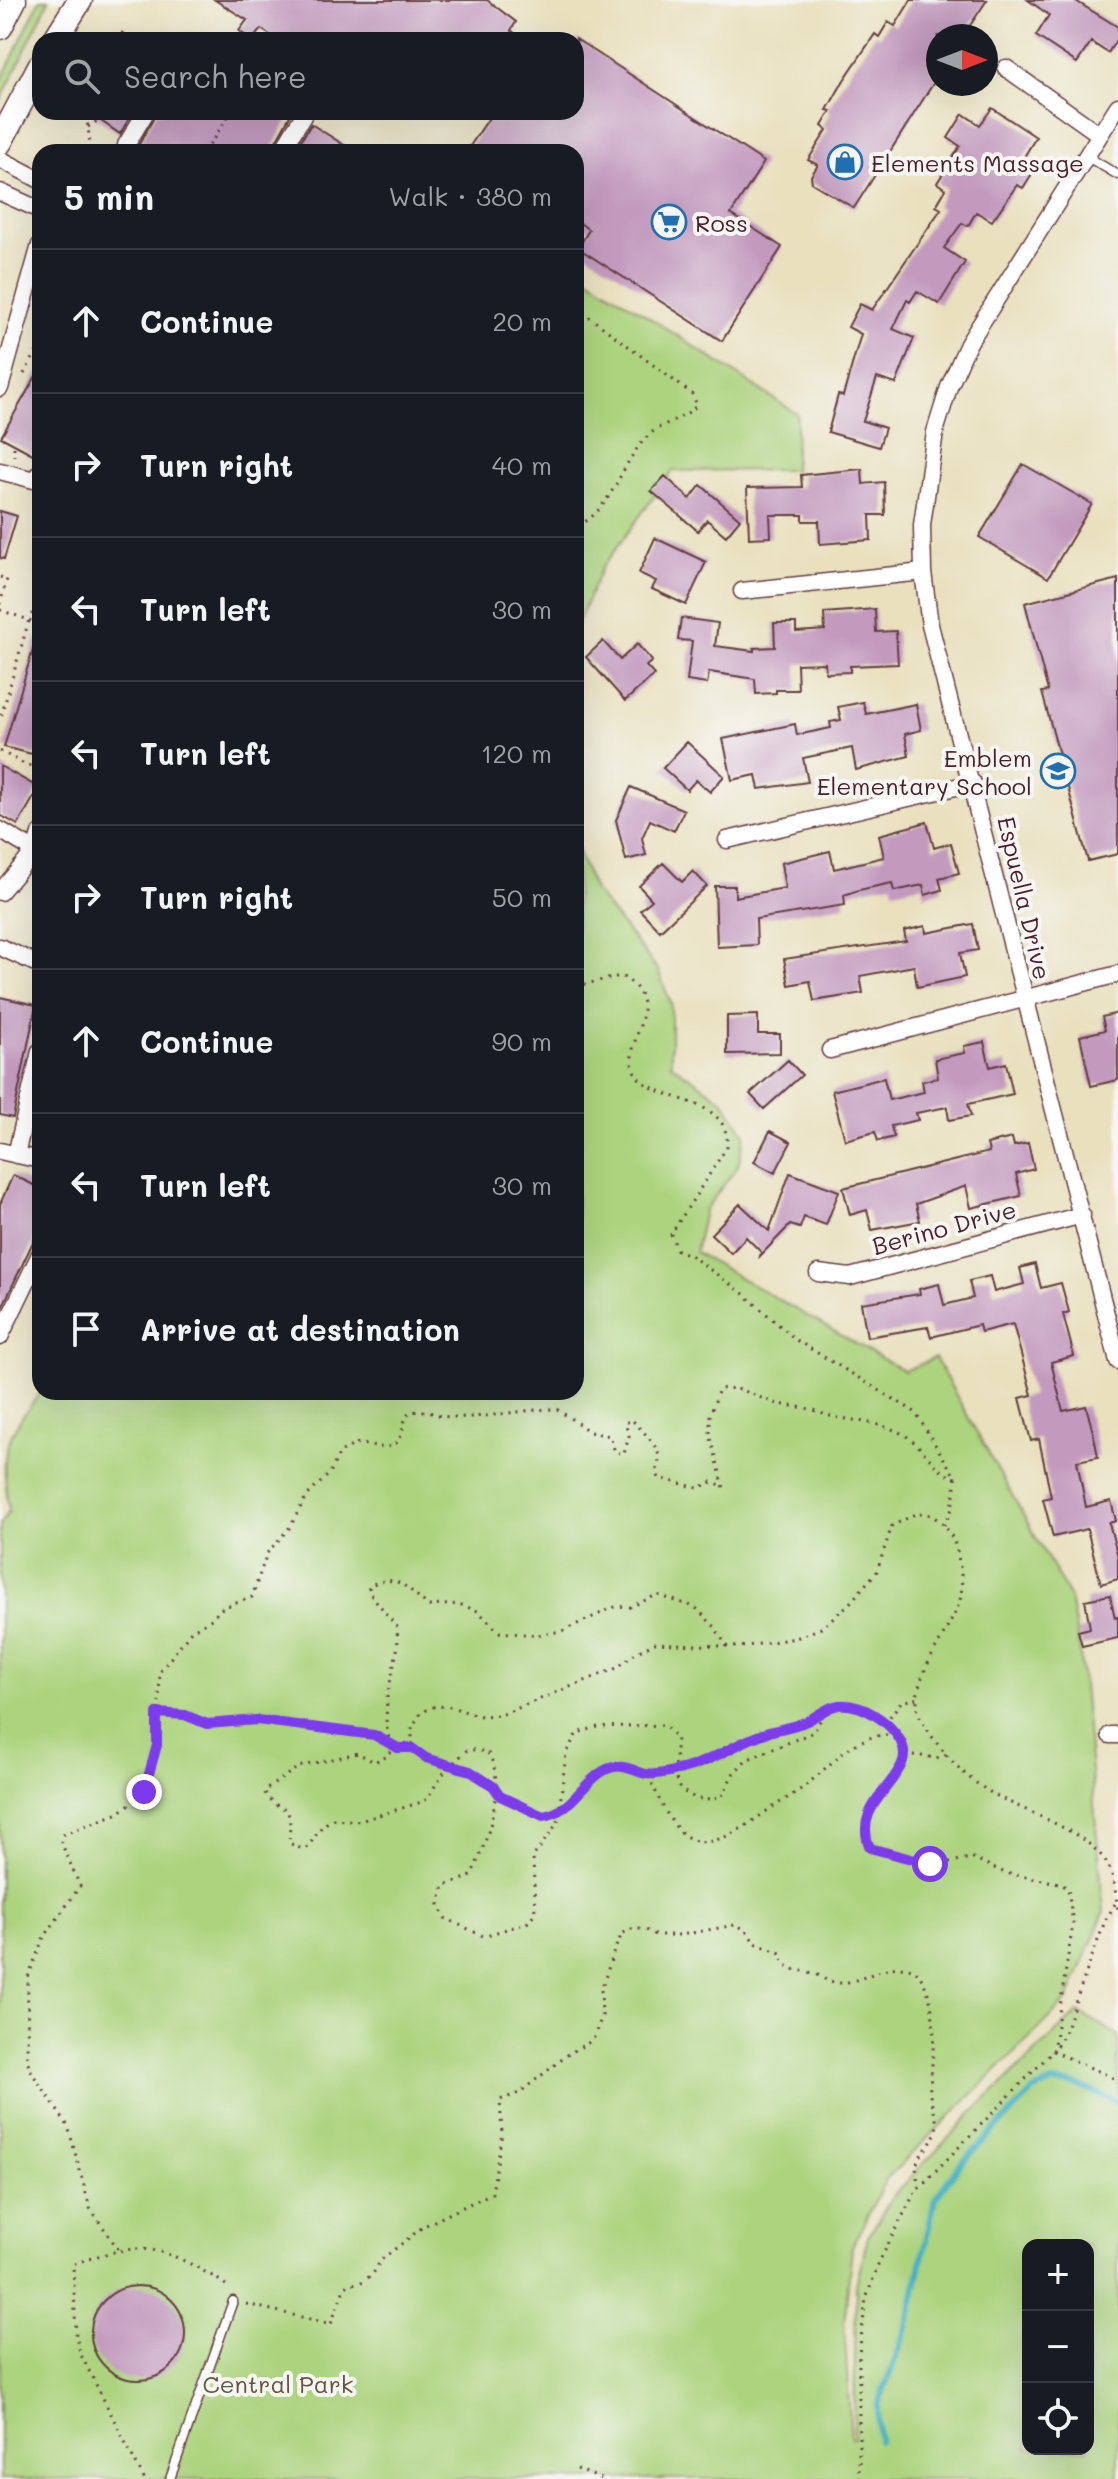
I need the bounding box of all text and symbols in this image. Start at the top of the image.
north arrow [926,24,998,96]
search box [32,32,584,120]
icon: search [60,54,104,98]
text: Search here [124,56,307,96]
shop icon: Elements Massage [826,143,864,181]
place label: Elements Massage [871,147,1084,178]
text: 5 min [64,174,154,219]
text: Walk · 380 m [389,179,552,213]
supermarket icon: Ross [650,203,688,241]
place label: Ross [695,207,748,238]
icon: ahead [64,299,108,343]
text: Continue [140,301,273,341]
text: 20 m [492,304,552,338]
icon: right [64,443,108,487]
text: Turn right [140,445,293,485]
text: 40 m [492,448,552,482]
icon: left [64,587,108,631]
text: Turn left [140,589,271,629]
text: 30 m [492,592,552,626]
icon: left [64,731,108,775]
text: Turn left [140,733,271,773]
text: 120 m [481,736,552,770]
place label: Emblem Elementary School [817,742,1032,801]
school or university icon: Emblem Elementary School [1039,752,1077,790]
street label: Espuella Drive [991,813,1059,983]
icon: right [64,875,108,919]
text: Turn right [140,877,293,917]
text: 50 m [492,880,552,914]
icon: ahead [64,1019,108,1063]
text: Continue [140,1021,273,1061]
text: 90 m [492,1024,552,1058]
icon: left [64,1163,108,1207]
text: Turn left [140,1165,271,1205]
text: 30 m [492,1168,552,1202]
street label: Berino Drive [869,1193,1019,1261]
icon: arrive [64,1307,108,1351]
text: Arrive at destination [140,1309,460,1349]
route end [126,1774,162,1810]
route start [912,1846,948,1882]
map controls [1022,2239,1094,2455]
button: + [1022,2239,1094,2311]
button: − [1022,2311,1094,2383]
park label: Central Park [203,2368,353,2399]
button: locate [1022,2383,1094,2455]

